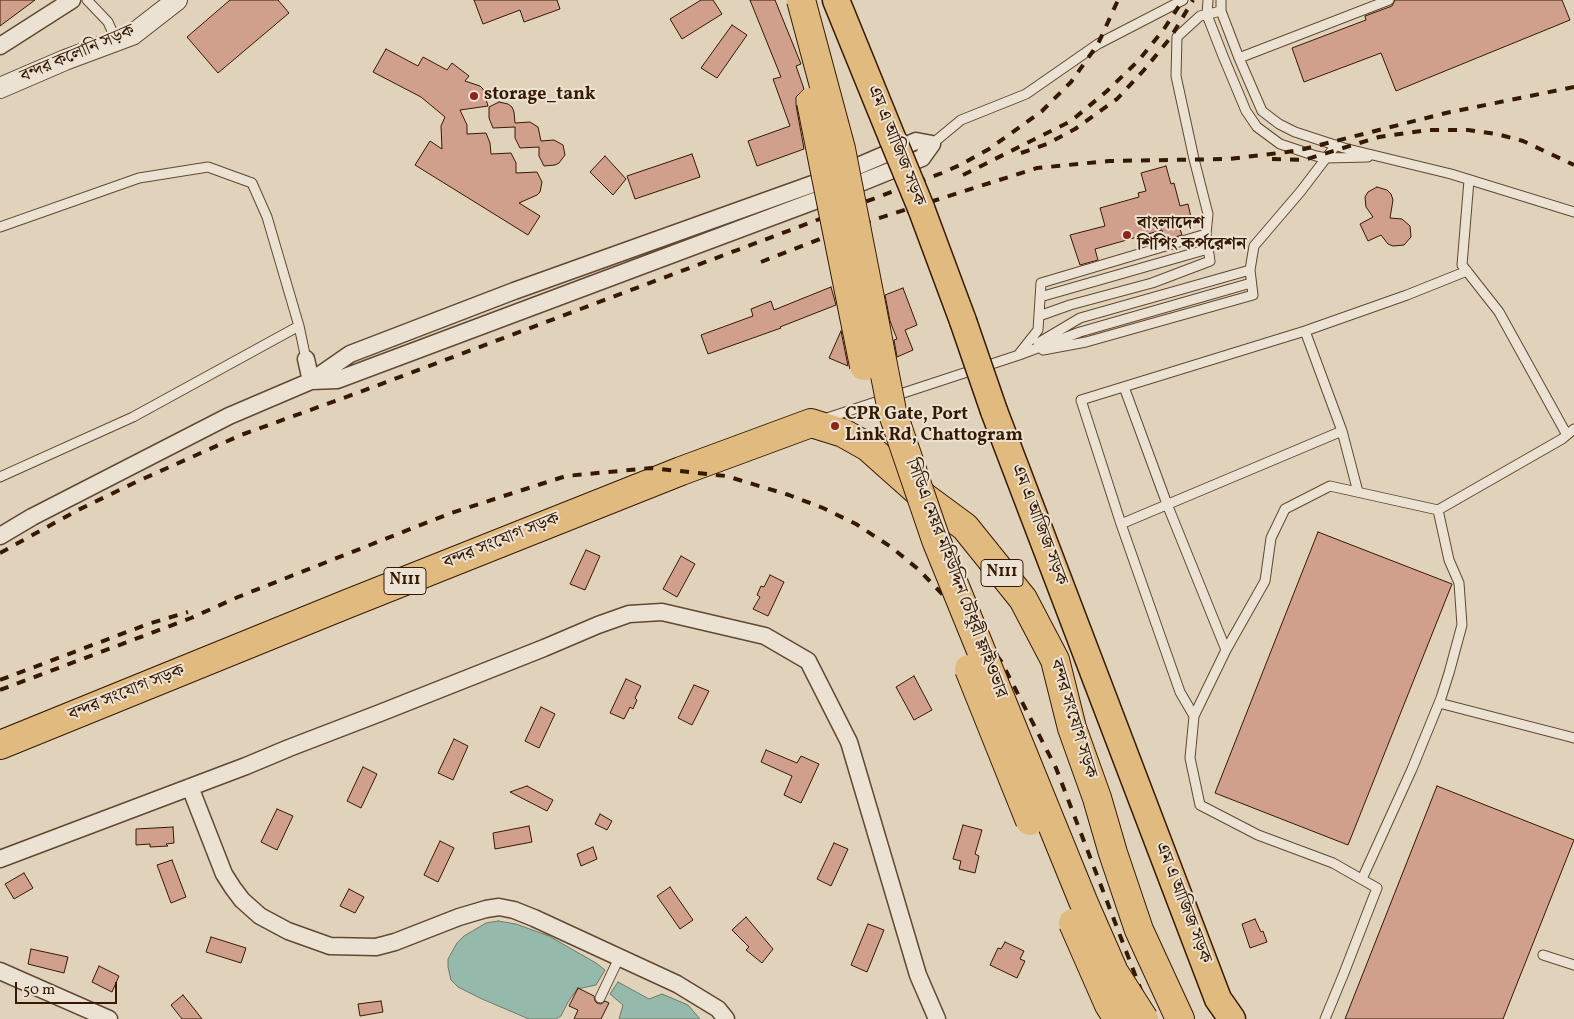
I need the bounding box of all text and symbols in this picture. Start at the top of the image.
street label: বন্দর কলোনি সড়ক [18,21,138,89]
street label: এম এ আজিজ সড়ক [861,83,929,209]
place label: storage_tank [484,85,596,107]
marker: storage_tank [468,90,480,102]
place label: বাংলাদেশ শিপিং কর্পরেশন [1137,214,1246,256]
marker: বাংলাদেশ শিপিং কর্পরেশন [1121,229,1133,241]
place label: CPR Gate, Port Link Rd, Chattogram [845,405,1023,448]
marker: CPR Gate, Port Link Rd, Chattogram [829,420,841,432]
street label: সিডিএ মেয়র মহিউদ্দিন চৌধুরী ফ্লাইওভার [899,456,1011,702]
street label: এম এ আজিজ সড়ক [1005,461,1071,589]
street label: বন্দর সংযোগ সড়ক [441,509,563,575]
road number: N111 [981,560,1023,586]
road number: N111 [384,568,426,594]
street label: বন্দর সংযোগ সড়ক [1044,657,1100,781]
street label: বন্দর সংযোগ সড়ক [66,661,188,727]
street label: এম এ আজিজ সড়ক [1149,839,1215,967]
scale bar [18,972,120,1004]
text: 50 m [23,980,55,1001]

